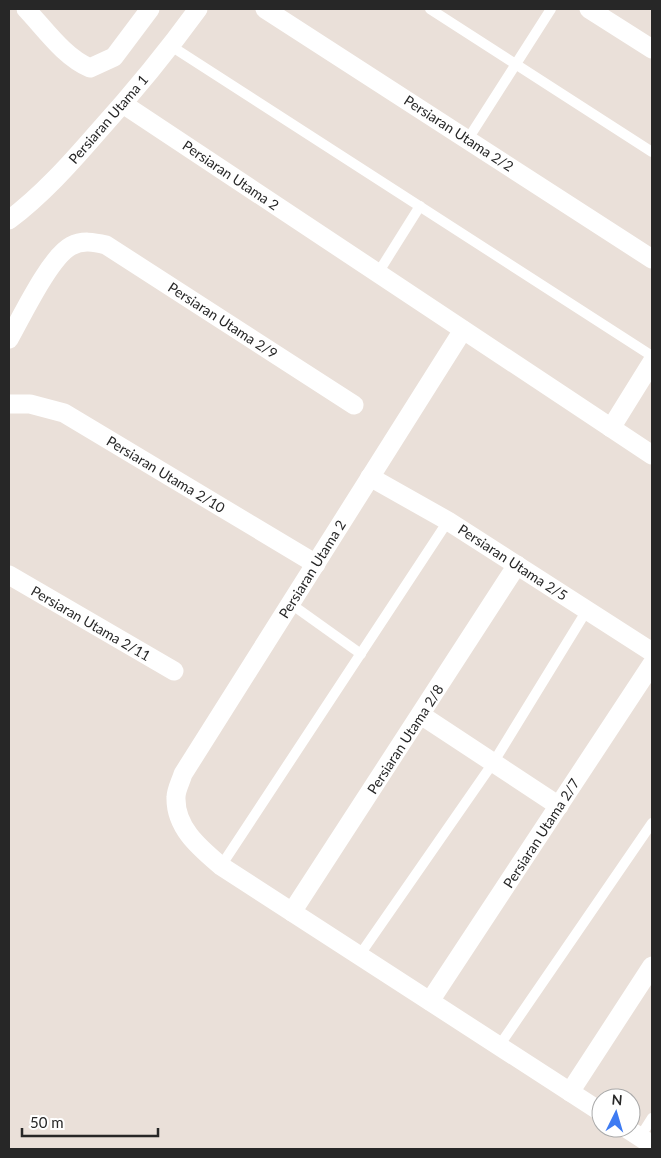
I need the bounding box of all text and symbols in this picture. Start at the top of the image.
street label: Persiaran Utama 1 [65,71,151,167]
street label: Persiaran Utama 2/2 [401,91,517,175]
street label: Persiaran Utama 2 [180,136,282,214]
street label: Persiaran Utama 2/9 [165,278,281,362]
street label: Persiaran Utama 2/10 [104,432,228,516]
street label: Persiaran Utama 2 [275,517,349,621]
street label: Persiaran Utama 2/5 [455,520,571,604]
street label: Persiaran Utama 2/11 [28,582,154,664]
street label: Persiaran Utama 2/8 [363,681,447,797]
street label: Persiaran Utama 2/7 [499,775,583,891]
north arrow [591,1088,641,1138]
text: N [611,1091,623,1108]
scale bar [22,1106,159,1138]
text: 50 m [30,1113,64,1131]

